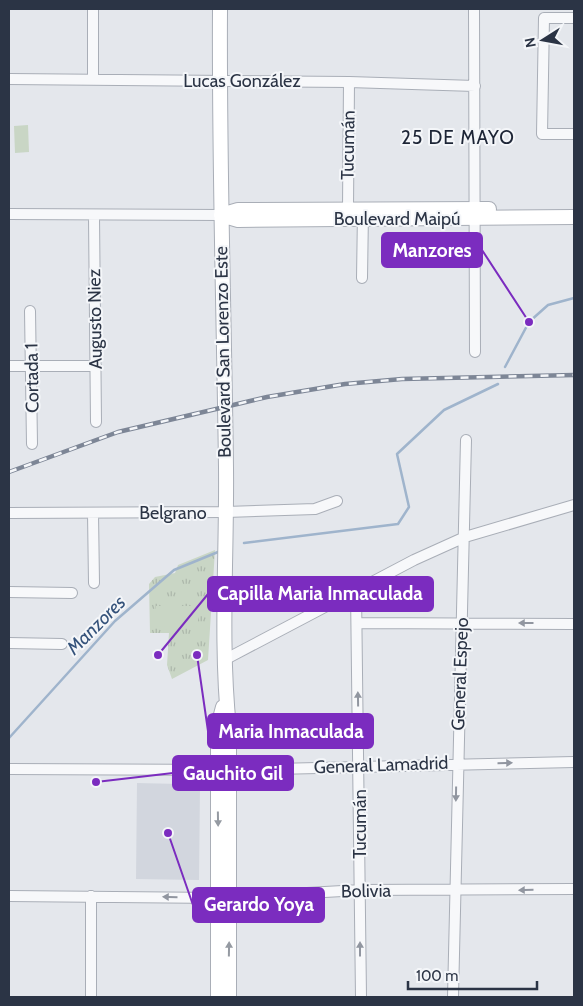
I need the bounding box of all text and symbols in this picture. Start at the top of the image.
north arrow [518,15,568,65]
text: N [520,36,540,49]
street label: Lucas González [183,70,301,92]
street label: Tucumán [336,110,360,180]
district label: 25 DE MAYO [401,126,515,149]
street label: Boulevard Maipú [334,208,460,230]
callout: Manzores [382,233,482,267]
text: Manzores [392,239,472,262]
street label: Boulevard San Lorenzo Este [210,246,236,458]
street label: Augusto Niez [83,268,107,369]
street label: Cortada 1 [20,343,44,413]
street label: Belgrano [139,502,207,524]
callout: Capilla Maria Inmaculada [208,577,433,611]
text: Capilla Maria Inmaculada [217,582,423,605]
water label: Manzores [61,591,130,660]
street label: General Espejo [447,617,473,731]
one-way arrow [517,619,533,627]
one-way arrow [354,690,362,706]
callout: Maria Inmaculada [208,714,373,748]
text: Maria Inmaculada [218,720,364,743]
street label: General Lamadrid [313,752,449,778]
callout: Gauchito Gil [173,756,293,790]
one-way arrow [497,759,513,767]
text: Gauchito Gil [183,762,283,785]
one-way arrow [452,786,460,802]
street label: Tucumán [349,789,371,859]
one-way arrow [214,811,222,827]
street label: Bolivia [341,880,392,902]
one-way arrow [517,886,533,894]
callout: Gerardo Yoya [193,888,324,922]
one-way arrow [162,893,178,901]
text: Gerardo Yoya [204,893,315,916]
one-way arrow [225,940,233,956]
one-way arrow [356,940,364,956]
scale bar [408,958,537,990]
text: 100 m [416,967,458,985]

